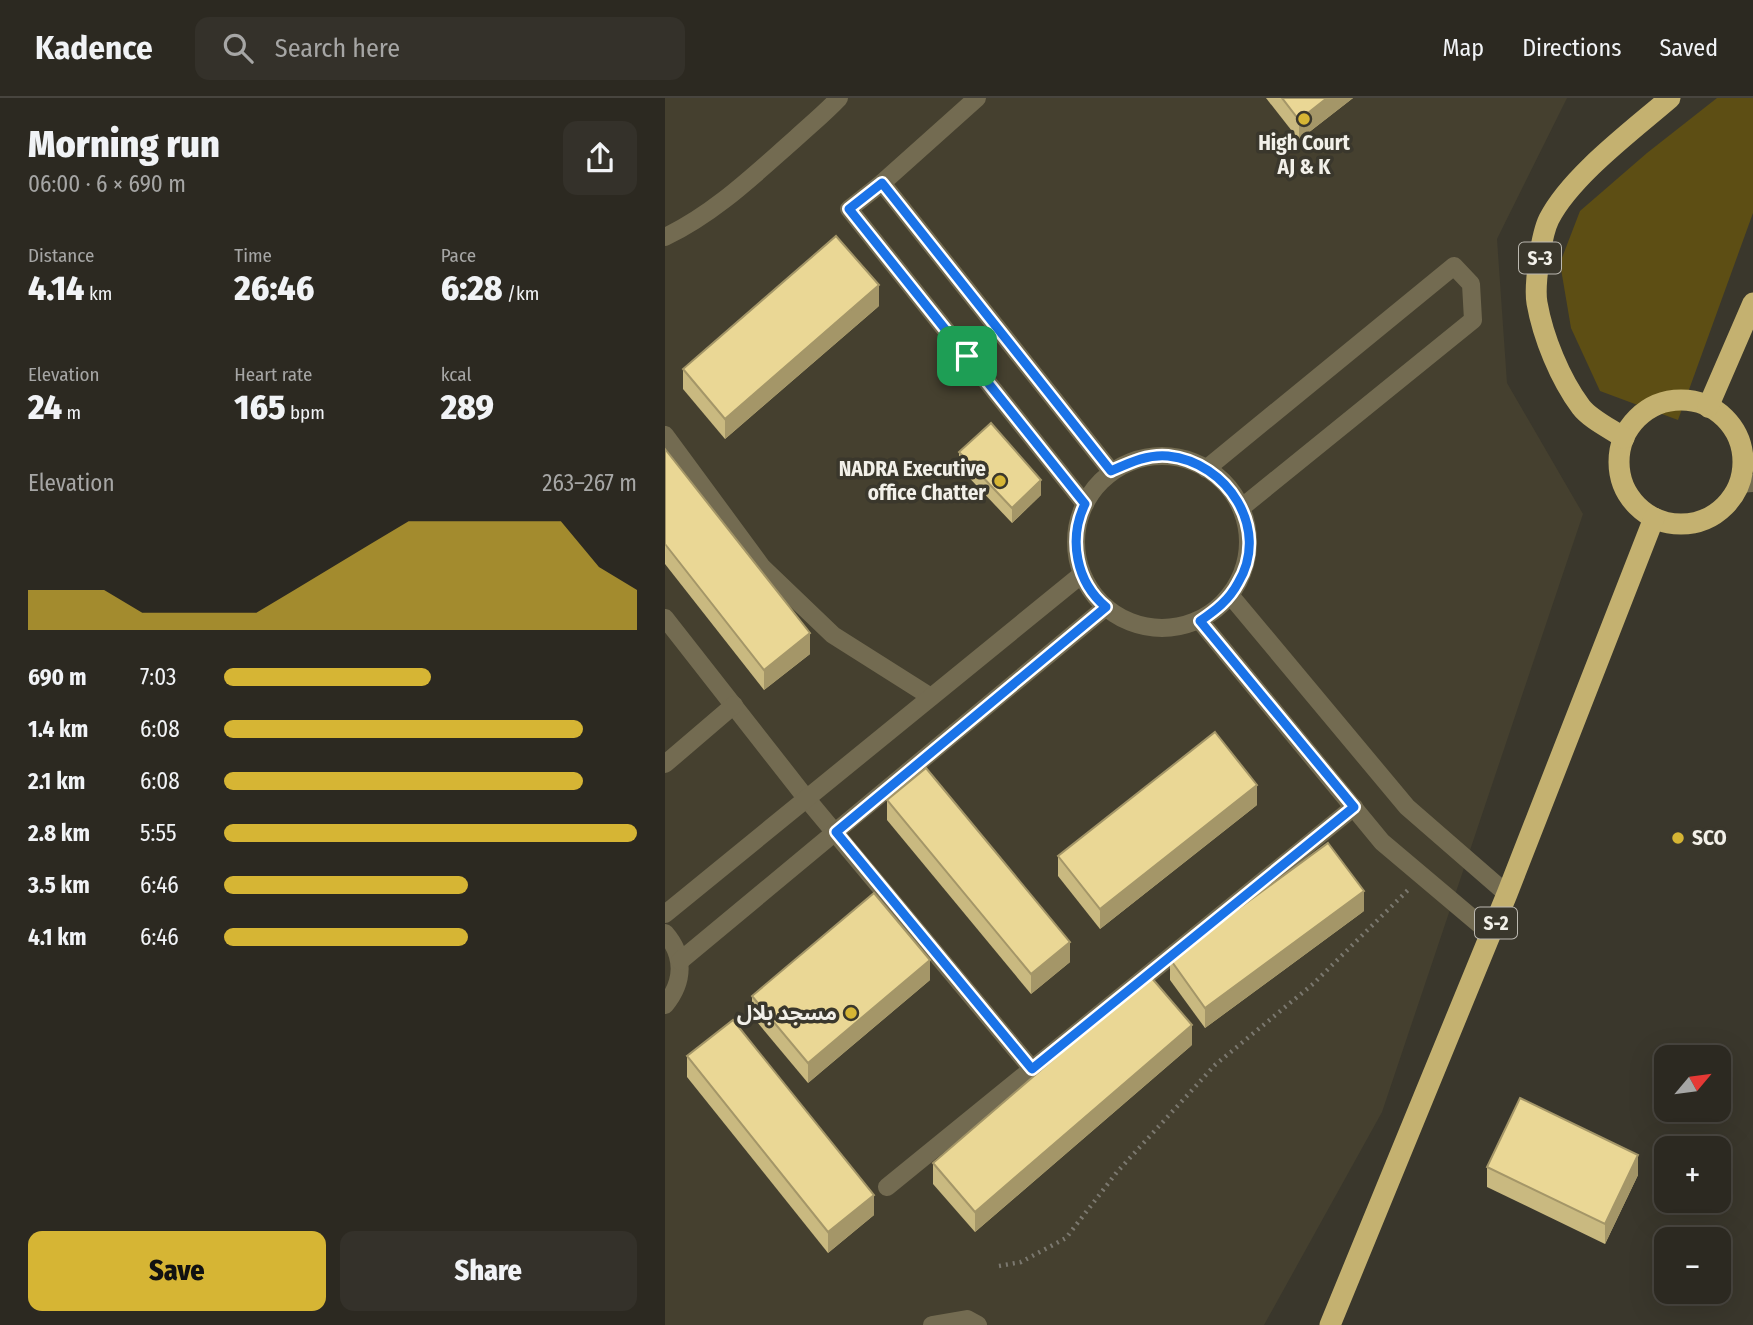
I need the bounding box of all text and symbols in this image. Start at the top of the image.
search box [195,17,685,80]
text: Kadence [35,28,153,68]
icon: search [219,29,257,67]
text: Search here [275,33,400,64]
text: Map [1443,34,1484,62]
text: Directions [1522,34,1621,62]
text: Saved [1659,34,1718,62]
marker: High Court AJ & K [1296,111,1312,127]
text: Morning run [28,121,220,167]
button: share [563,121,637,195]
place label: High Court AJ & K [1258,130,1350,180]
text: 06:00 · 6 × 690 m [28,170,186,198]
road number: S-3 [1519,242,1561,274]
text: Distance [28,244,95,267]
text: Time [234,244,272,267]
text: Pace [441,244,476,267]
text: 4.14 [28,267,84,309]
text: 26:46 [234,267,314,309]
text: 6:28 [441,267,503,309]
text: km [84,282,112,305]
text: /km [503,282,539,305]
pin [937,326,997,386]
icon: arrive [948,337,986,375]
text: Elevation [28,363,100,386]
text: Heart rate [234,363,312,386]
text: kcal [441,363,471,386]
text: 24 [28,386,62,428]
text: 165 [234,386,285,428]
text: 289 [441,386,494,428]
text: m [62,401,81,424]
text: bpm [285,401,325,424]
place label: NADRA Executive office Chatter [839,456,986,506]
text: Elevation [28,469,115,497]
text: 263–267 m [542,469,637,497]
marker: NADRA Executive office Chatter [992,473,1008,489]
text: 690 m [28,663,87,691]
text: 7:03 [140,663,176,691]
text: 1.4 km [28,715,88,743]
text: 6:08 [140,715,180,743]
text: 2.1 km [28,767,85,795]
text: 6:08 [140,767,180,795]
text: 2.8 km [28,819,90,847]
text: 5:55 [140,819,177,847]
place label: SCO [1692,825,1727,851]
marker: SCO [1670,830,1686,846]
text: 3.5 km [28,871,90,899]
text: 6:46 [140,871,179,899]
road number: S-2 [1475,908,1517,938]
text: 4.1 km [28,923,87,951]
text: 6:46 [140,923,179,951]
place label: مسجد بلال [737,1000,837,1026]
marker: مسجد بلال [843,1005,859,1021]
north arrow [1654,1045,1731,1122]
map controls [1654,1045,1731,1304]
button: + [1654,1136,1731,1213]
button: − [1654,1227,1731,1304]
button: Save [28,1231,326,1311]
button: Share [340,1231,637,1311]

